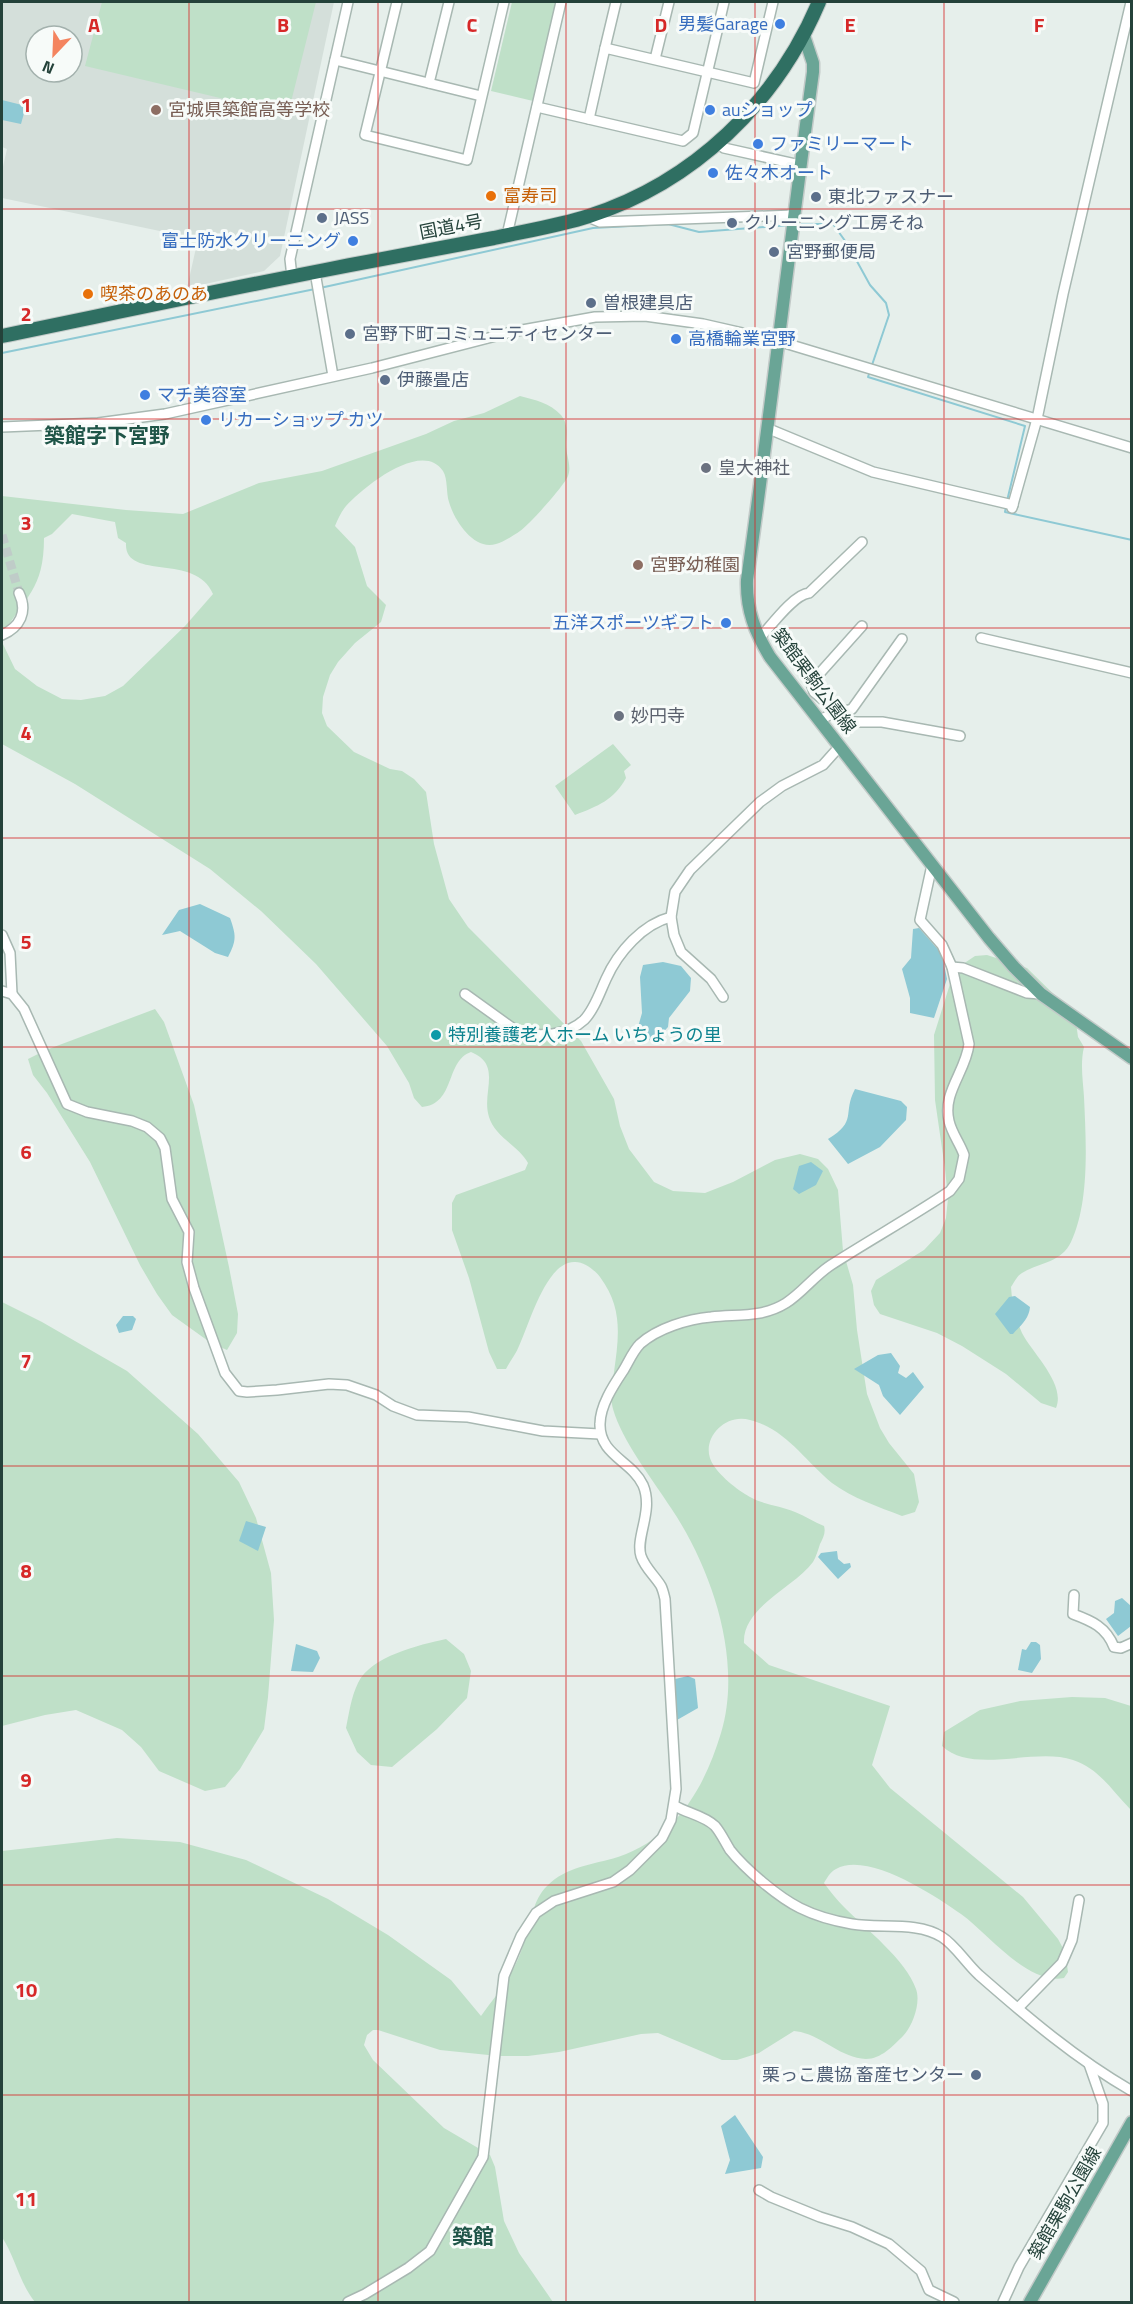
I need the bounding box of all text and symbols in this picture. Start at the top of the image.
text: A [88,9,100,40]
text: B [277,9,289,40]
text: C [467,9,478,40]
text: D [655,9,667,40]
text: E [844,9,856,40]
text: F [1034,9,1045,40]
place label: 男髪Garage [678,10,768,37]
marker: 男髪Garage [773,17,787,31]
north arrow [24,24,84,84]
text: N [38,55,58,81]
text: 1 [20,89,32,120]
place label: 宮城県築館高等学校 [168,96,330,123]
place label: auショップ [722,96,813,123]
marker: 宮城県築館高等学校 [149,103,163,117]
marker: auショップ [703,103,717,117]
place label: ファミリーマート [770,130,914,157]
marker: ファミリーマート [751,137,765,151]
place label: 佐々木オート [725,159,833,186]
marker: 佐々木オート [706,166,720,180]
place label: 富寿司 [503,182,557,209]
place label: 東北ファスナー [828,183,954,210]
marker: 富寿司 [484,189,498,203]
marker: 東北ファスナー [809,190,823,204]
place label: JASS [334,204,369,231]
street label: 国道4号 [417,207,485,246]
place label: クリーニング工房そね [744,209,924,236]
marker: JASS [315,211,329,225]
marker: クリーニング工房そね [725,216,739,230]
place label: 富士防水クリーニング [161,227,341,254]
marker: 富士防水クリーニング [346,234,360,248]
place label: 宮野郵便局 [786,238,876,265]
marker: 宮野郵便局 [767,245,781,259]
place label: 喫茶のあのあ [100,280,208,307]
marker: 喫茶のあのあ [81,287,95,301]
place label: 曽根建具店 [603,289,693,316]
marker: 曽根建具店 [584,296,598,310]
text: 2 [20,298,32,329]
place label: 宮野下町コミュニティセンター [362,320,613,347]
place label: 高橋輪業宮野 [688,325,796,352]
marker: 宮野下町コミュニティセンター [343,327,357,341]
marker: 高橋輪業宮野 [669,332,683,346]
place label: 伊藤畳店 [397,366,469,393]
marker: 伊藤畳店 [378,373,392,387]
place label: マチ美容室 [157,381,247,408]
marker: マチ美容室 [138,388,152,402]
place label: リカーショップ カツ [218,406,384,433]
marker: リカーショップ カツ [199,413,213,427]
district label: 築館字下宮野 [44,419,170,451]
place label: 皇大神社 [718,454,790,481]
marker: 皇大神社 [699,461,713,475]
text: 3 [20,507,32,538]
place label: 宮野幼稚園 [650,551,740,578]
marker: 宮野幼稚園 [631,558,645,572]
place label: 五洋スポーツギフト [552,609,714,636]
marker: 五洋スポーツギフト [719,616,733,630]
street label: 築館栗駒公園線 [766,622,863,739]
place label: 妙円寺 [631,702,685,729]
marker: 妙円寺 [612,709,626,723]
text: 4 [20,717,32,748]
text: 5 [20,926,32,957]
place label: 特別養護老人ホーム いちょうの里 [448,1021,721,1048]
marker: 特別養護老人ホーム いちょうの里 [429,1028,443,1042]
text: 6 [20,1136,32,1167]
text: 7 [20,1345,32,1376]
text: 8 [20,1555,32,1586]
text: 9 [20,1764,32,1795]
text: 10 [15,1974,37,2005]
place label: 栗っこ農協 畜産センター [762,2061,964,2088]
marker: 栗っこ農協 畜産センター [969,2068,983,2082]
street label: 築館栗駒公園線 [1021,2141,1108,2264]
text: 11 [15,2183,37,2214]
district label: 築館 [452,2220,494,2252]

